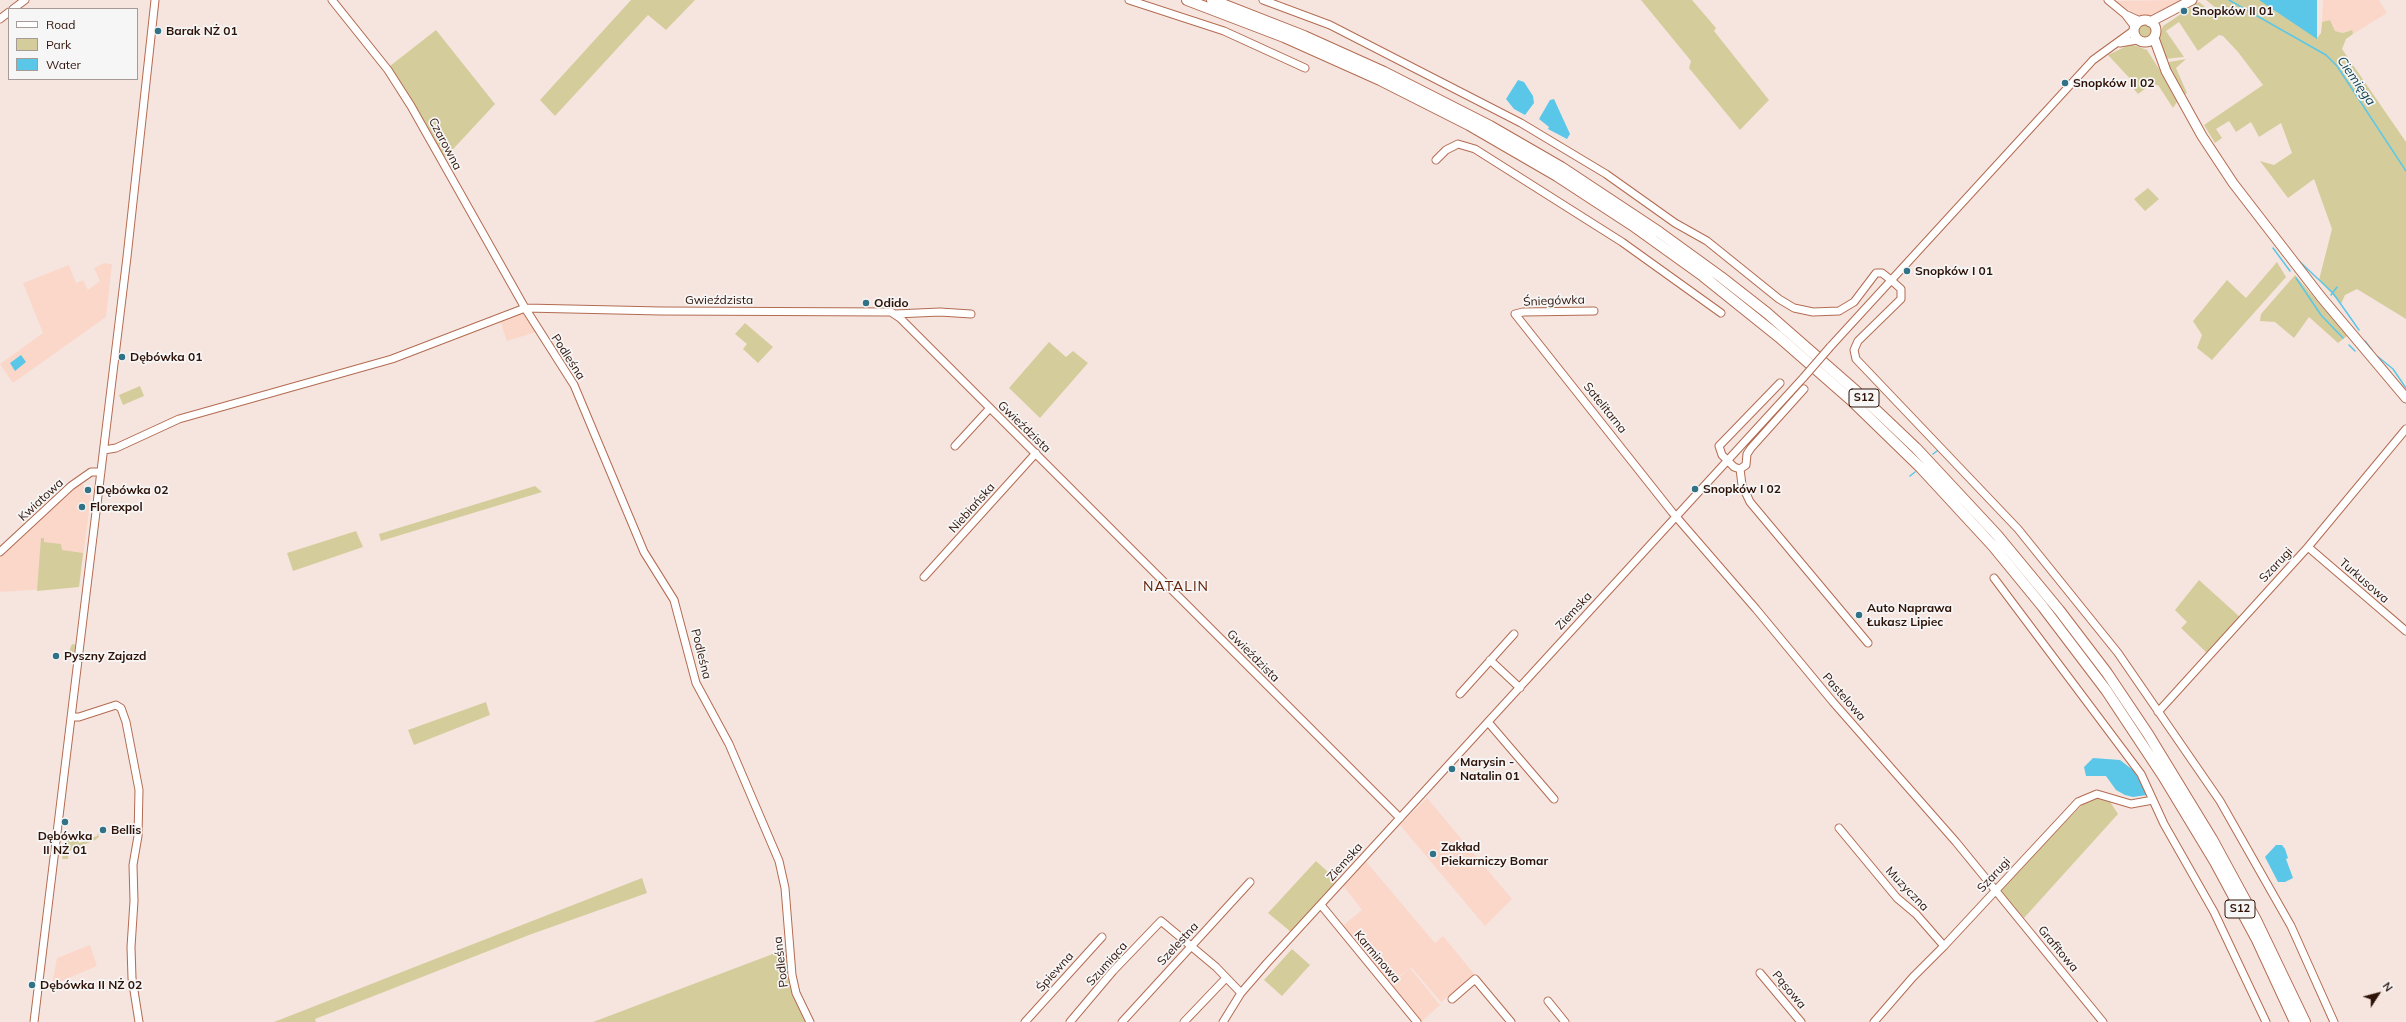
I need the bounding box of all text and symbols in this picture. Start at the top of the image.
place label: Snopków II 01 [2192,4,2273,18]
marker: Snopków II 01 [2179,6,2189,16]
legend [8,8,138,80]
text: Road [46,17,75,32]
place label: Barak NŻ 01 [166,24,238,38]
marker: Barak NŻ 01 [153,26,163,36]
text: Park [46,37,71,52]
water label: Ciemięga [2333,53,2379,109]
text: Water [46,57,81,72]
place label: Snopków II 02 [2073,76,2154,90]
marker: Snopków II 02 [2060,78,2070,88]
street label: Czarowna [425,115,465,173]
place label: Snopków I 01 [1915,264,1993,278]
marker: Snopków I 01 [1902,266,1912,276]
street label: Gwieździsta [685,293,753,307]
street label: Śniegówka [1523,293,1585,309]
place label: Odido [874,296,909,310]
marker: Odido [861,298,871,308]
street label: Podleśna [548,332,588,382]
place label: Dębówka 01 [130,350,202,364]
marker: Dębówka 01 [117,352,127,362]
street label: Satelitarna [1580,380,1630,436]
road number: S12 [1849,389,1879,407]
street label: Gwieździsta [994,398,1054,456]
street label: Kwiatowa [16,476,66,524]
street label: Niebiańska [946,480,998,536]
place label: Snopków I 02 [1703,482,1781,496]
place label: Dębówka 02 [96,483,168,497]
marker: Snopków I 02 [1690,484,1700,494]
marker: Dębówka 02 [83,485,93,495]
place label: Florexpol [90,500,143,514]
marker: Florexpol [77,502,87,512]
street label: Szarugi [2256,545,2296,585]
street label: Turkusowa [2336,556,2392,606]
district label: NATALIN [1143,579,1209,595]
street label: Ziemska [1553,589,1595,633]
place label: Auto Naprawa Łukasz Lipiec [1867,601,1952,629]
marker: Auto Naprawa Łukasz Lipiec [1854,610,1864,620]
street label: Podleśna [688,627,714,681]
street label: Gwieździsta [1224,627,1282,685]
place label: Pyszny Zajazd [64,649,147,663]
marker: Pyszny Zajazd [51,651,61,661]
street label: Pastelowa [1819,670,1869,724]
place label: Marysin - Natalin 01 [1460,755,1520,783]
marker: Marysin - Natalin 01 [1447,764,1457,774]
marker: Dębówka II NŻ 01 [60,817,70,827]
place label: Bellis [111,823,141,837]
marker: Bellis [98,825,108,835]
place label: Dębówka II NŻ 01 [38,829,92,857]
street label: Ziemska [1324,840,1366,884]
place label: Zakład Piekarniczy Bomar [1441,840,1548,868]
marker: Zakład Piekarniczy Bomar [1428,849,1438,859]
street label: Szarugi [1974,855,2014,895]
street label: Muzyczna [1882,864,1932,914]
road number: S12 [2225,900,2255,918]
street label: Szelestna [1154,919,1202,969]
street label: Grafitowa [2035,923,2081,975]
street label: Karminowa [1351,928,1403,986]
street label: Podleśna [771,936,791,988]
street label: Szumiąca [1083,939,1131,989]
street label: Śpiewna [1033,949,1077,995]
street label: Pąsowa [1769,968,1809,1012]
north arrow [2358,974,2398,1014]
place label: Dębówka II NŻ 02 [40,978,142,992]
text: N [2380,979,2396,994]
marker: Dębówka II NŻ 02 [27,980,37,990]

